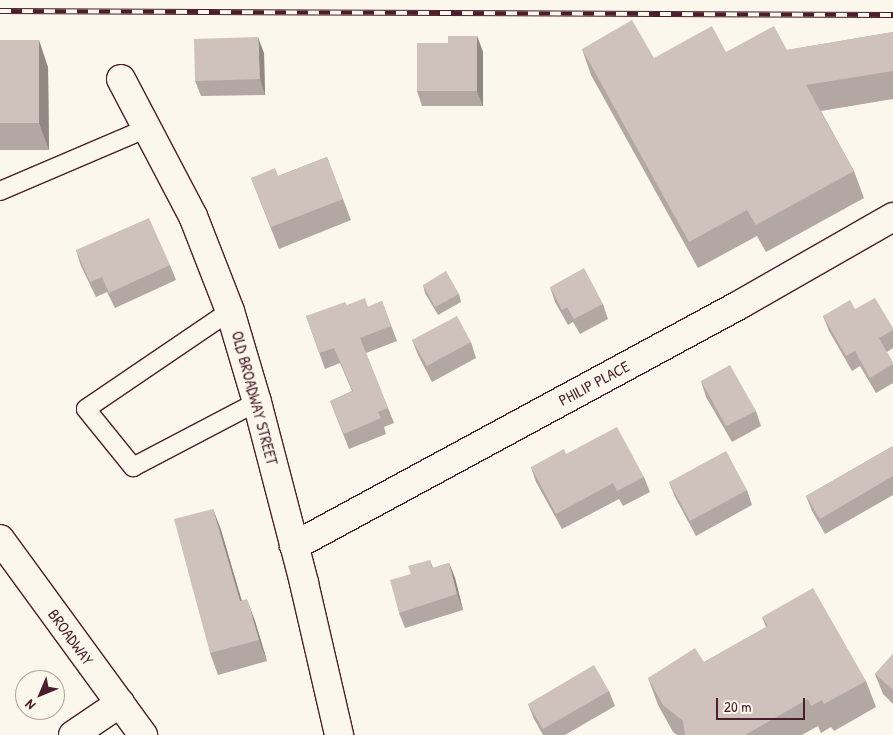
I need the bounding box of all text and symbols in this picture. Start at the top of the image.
street label: OLD BROADWAY STREET [228,329,282,467]
street label: PHILIP PLACE [555,356,633,410]
street label: BROADWAY [44,605,98,669]
north arrow [15,670,65,720]
scale bar [718,688,807,720]
text: N [20,696,39,715]
text: 20 m [724,696,751,717]

